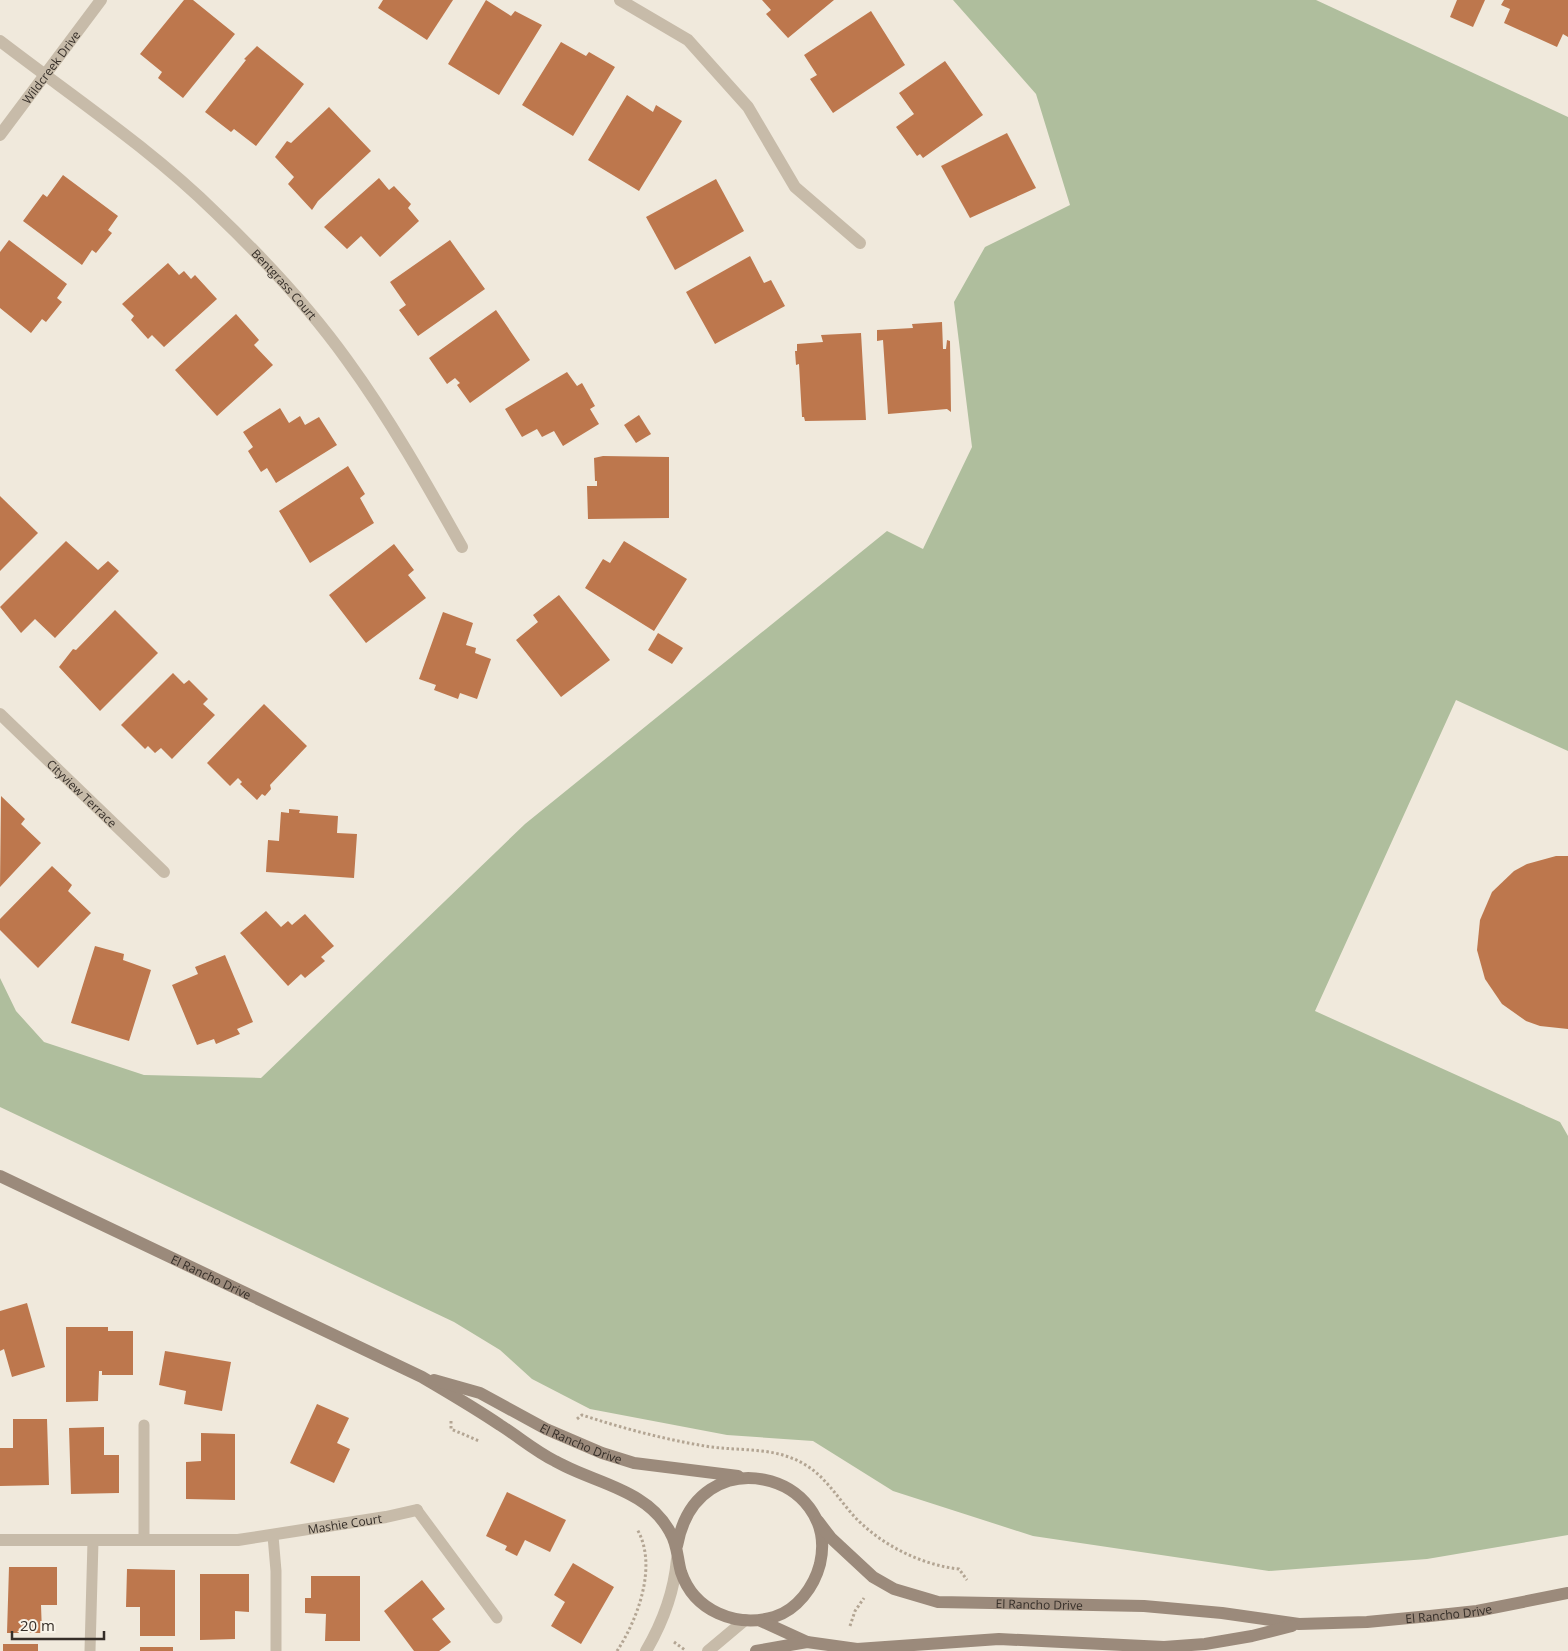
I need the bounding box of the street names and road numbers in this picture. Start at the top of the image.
street label: Wildcreek Drive [18,27,84,107]
street label: Bentgrass Court [248,245,321,323]
street label: Cityview Terrace [43,755,121,831]
street label: El Rancho Drive [168,1250,254,1303]
street label: El Rancho Drive [537,1419,624,1467]
street label: Mashie Court [306,1509,383,1538]
street label: El Rancho Drive [995,1595,1083,1613]
street label: El Rancho Drive [1405,1600,1494,1627]

